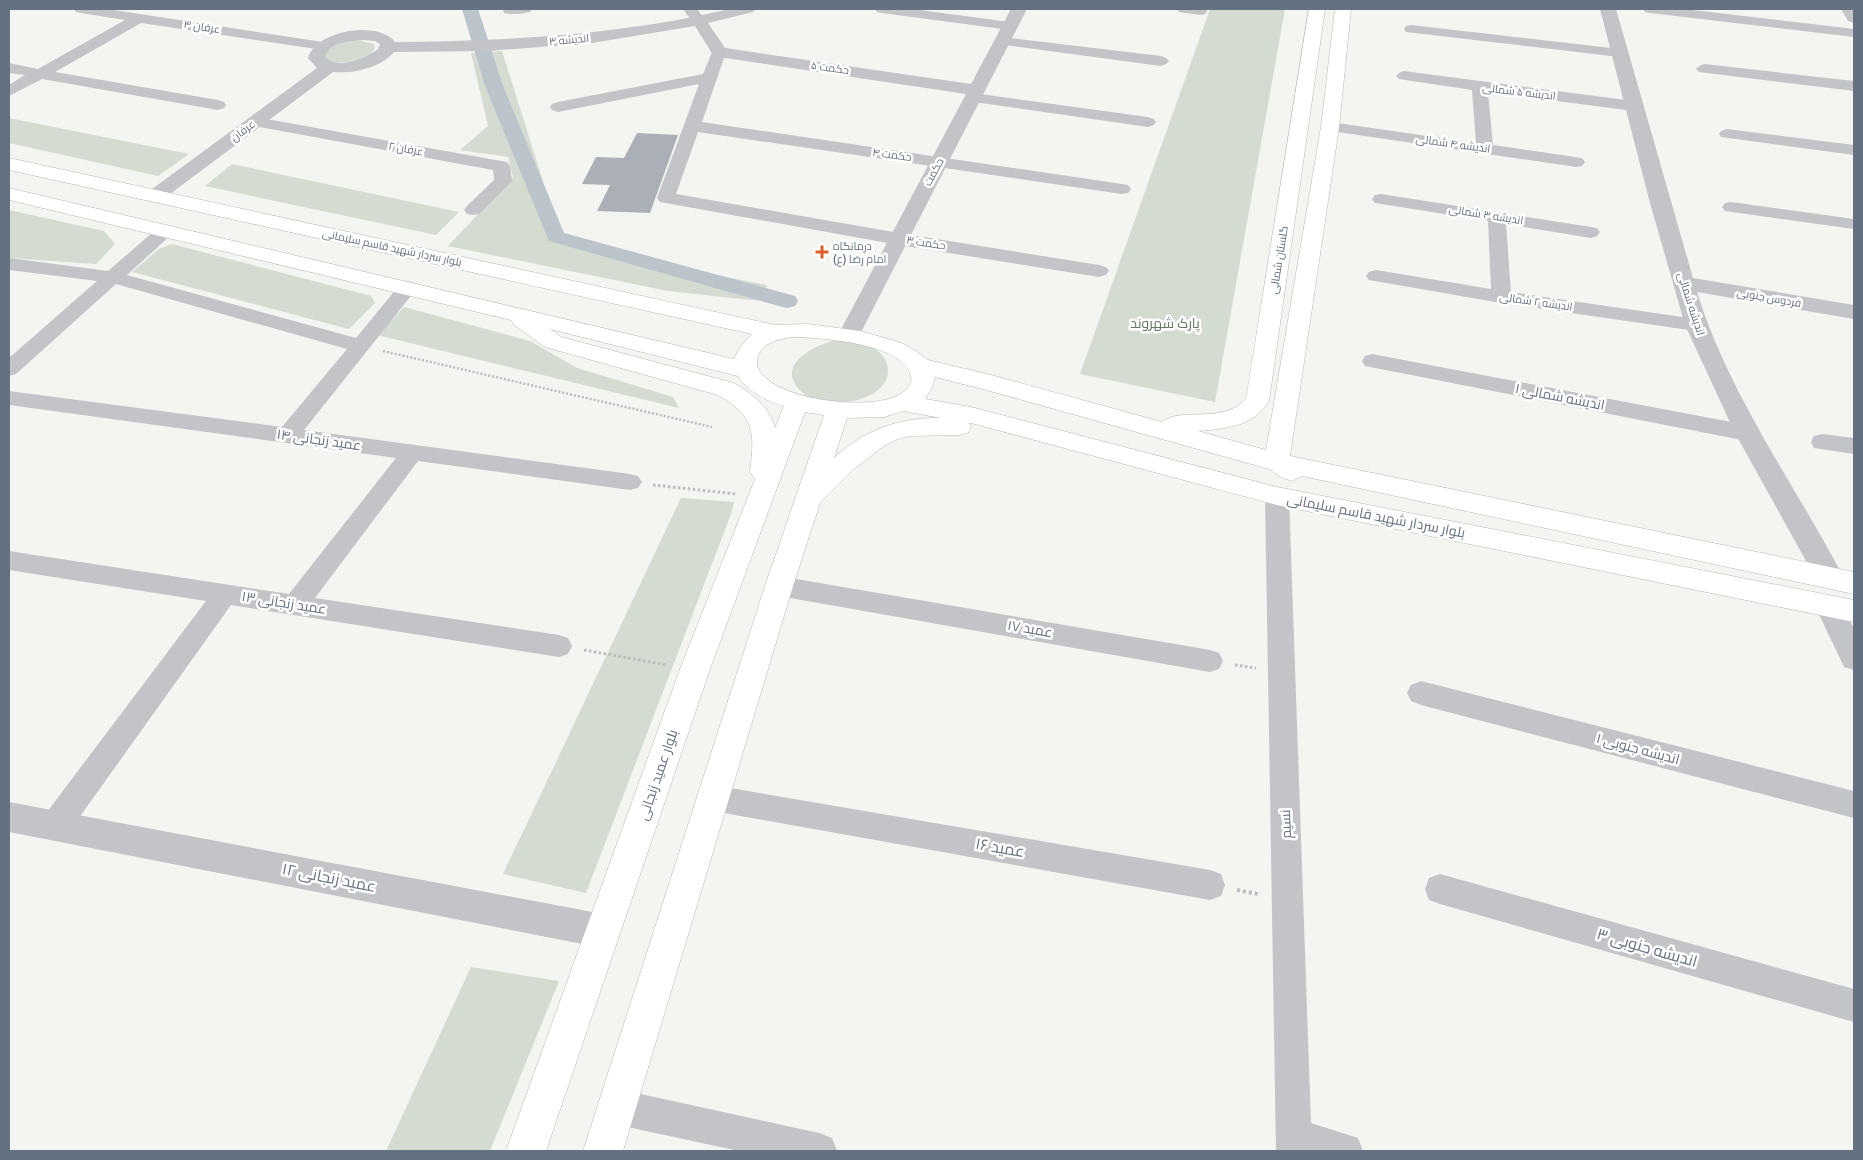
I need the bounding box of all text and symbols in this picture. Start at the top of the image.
street label: عرفان ۳ [183,18,221,36]
street label: اندیشه ۳ [548,32,590,48]
street label: حکمت ۵ [810,59,850,77]
street label: اندیشه ۵ شمالی [1482,81,1556,103]
street label: عرفان [228,118,258,144]
street label: اندیشه ۴ شمالی [1415,132,1491,156]
street label: عرفان ۲ [387,140,425,158]
street label: حکمت ۴ [872,146,912,164]
street label: حکمت [921,156,947,188]
street label: اندیشه ۳ شمالی [1448,203,1524,227]
street label: گلستان شمالی [1267,225,1291,295]
street label: بلوار سردار شهید قاسم سلیمانی [321,227,463,270]
street label: حکمت ۳ [905,233,947,253]
place label: درمانگاه امام رضا (ع) [833,240,887,267]
marker: درمانگاه امام رضا (ع) [815,245,829,259]
street label: اندیشه شمالی [1675,271,1707,337]
street label: فردوس جنوبی [1736,286,1802,310]
street label: اندیشه ۲ شمالی [1499,290,1573,314]
park label: پارک شهروند [1130,315,1200,333]
street label: اندیشه شمالی ۱ [1514,380,1606,414]
street label: عمید زنجانی ۱۴ [276,426,362,454]
street label: بلوار سردار شهید قاسم سلیمانی [1285,490,1467,543]
street label: عمید زنجانی ۱۳ [240,588,328,618]
street label: عمید ۱۷ [1006,617,1054,641]
street label: بلوار عمید زنجانی [634,727,682,823]
street label: اندیشه جنوبی ۱ [1595,730,1681,768]
street label: نسیم [1277,809,1296,839]
street label: عمید ۱۶ [974,834,1026,862]
street label: عمید زنجانی ۱۲ [280,859,378,897]
street label: اندیشه جنوبی ۳ [1594,924,1700,972]

